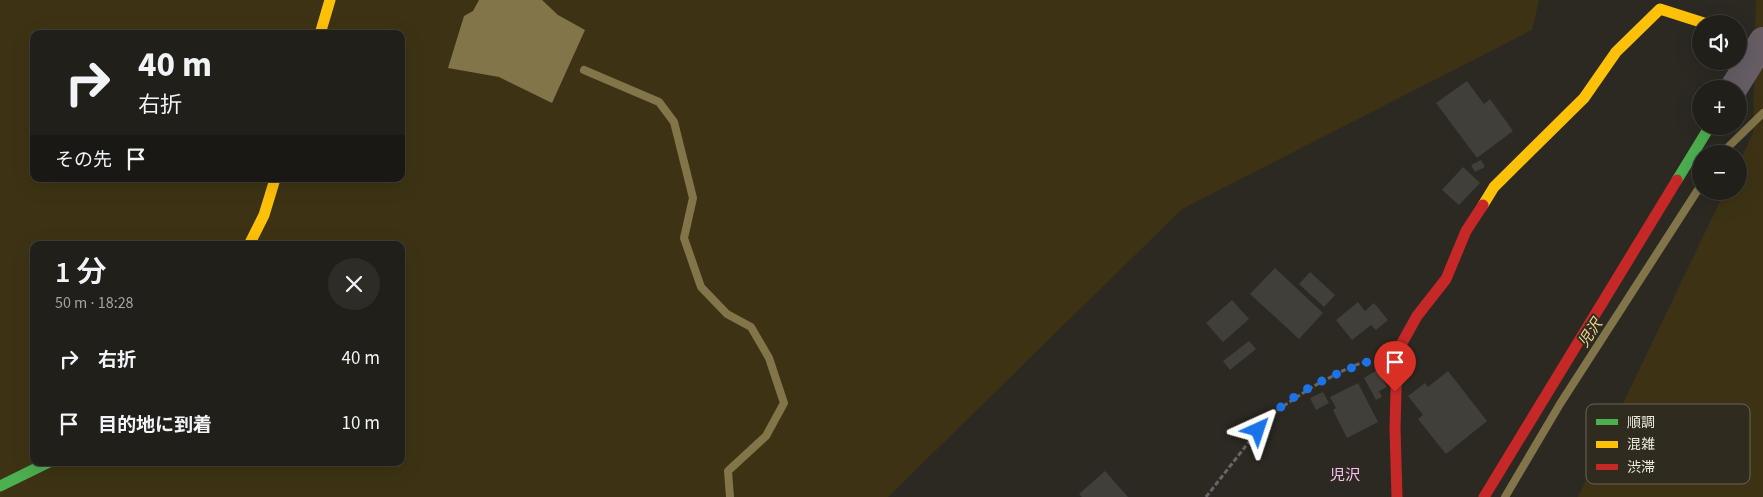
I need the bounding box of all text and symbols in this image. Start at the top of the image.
map controls [1692,15,1747,200]
button: sound [1692,15,1747,70]
text: 40 m [138,40,212,90]
icon: right [55,50,120,115]
button: + [1692,80,1747,135]
text: 右折 [138,89,182,121]
icon: arrive [122,145,150,173]
button: − [1692,145,1747,200]
text: その先 [55,147,112,174]
text: 1 分 [55,251,106,294]
button: close [328,258,380,310]
text: 50 m · 18:28 [55,292,134,314]
water label: 児沢 [1573,313,1608,352]
pin [1374,341,1416,392]
icon: right [55,345,83,373]
text: 40 m [342,345,380,372]
text: 右折 [98,347,136,374]
icon: arrive [1381,348,1409,376]
position arrow [1231,403,1283,455]
legend [1586,404,1750,484]
icon: arrive [55,410,83,438]
text: 10 m [342,410,380,437]
text: 目的地に到着 [98,412,212,439]
text: 順調 [1627,413,1655,433]
text: 混雑 [1627,435,1655,455]
text: 渋滞 [1627,458,1655,478]
district label: 児沢 [1330,465,1360,486]

